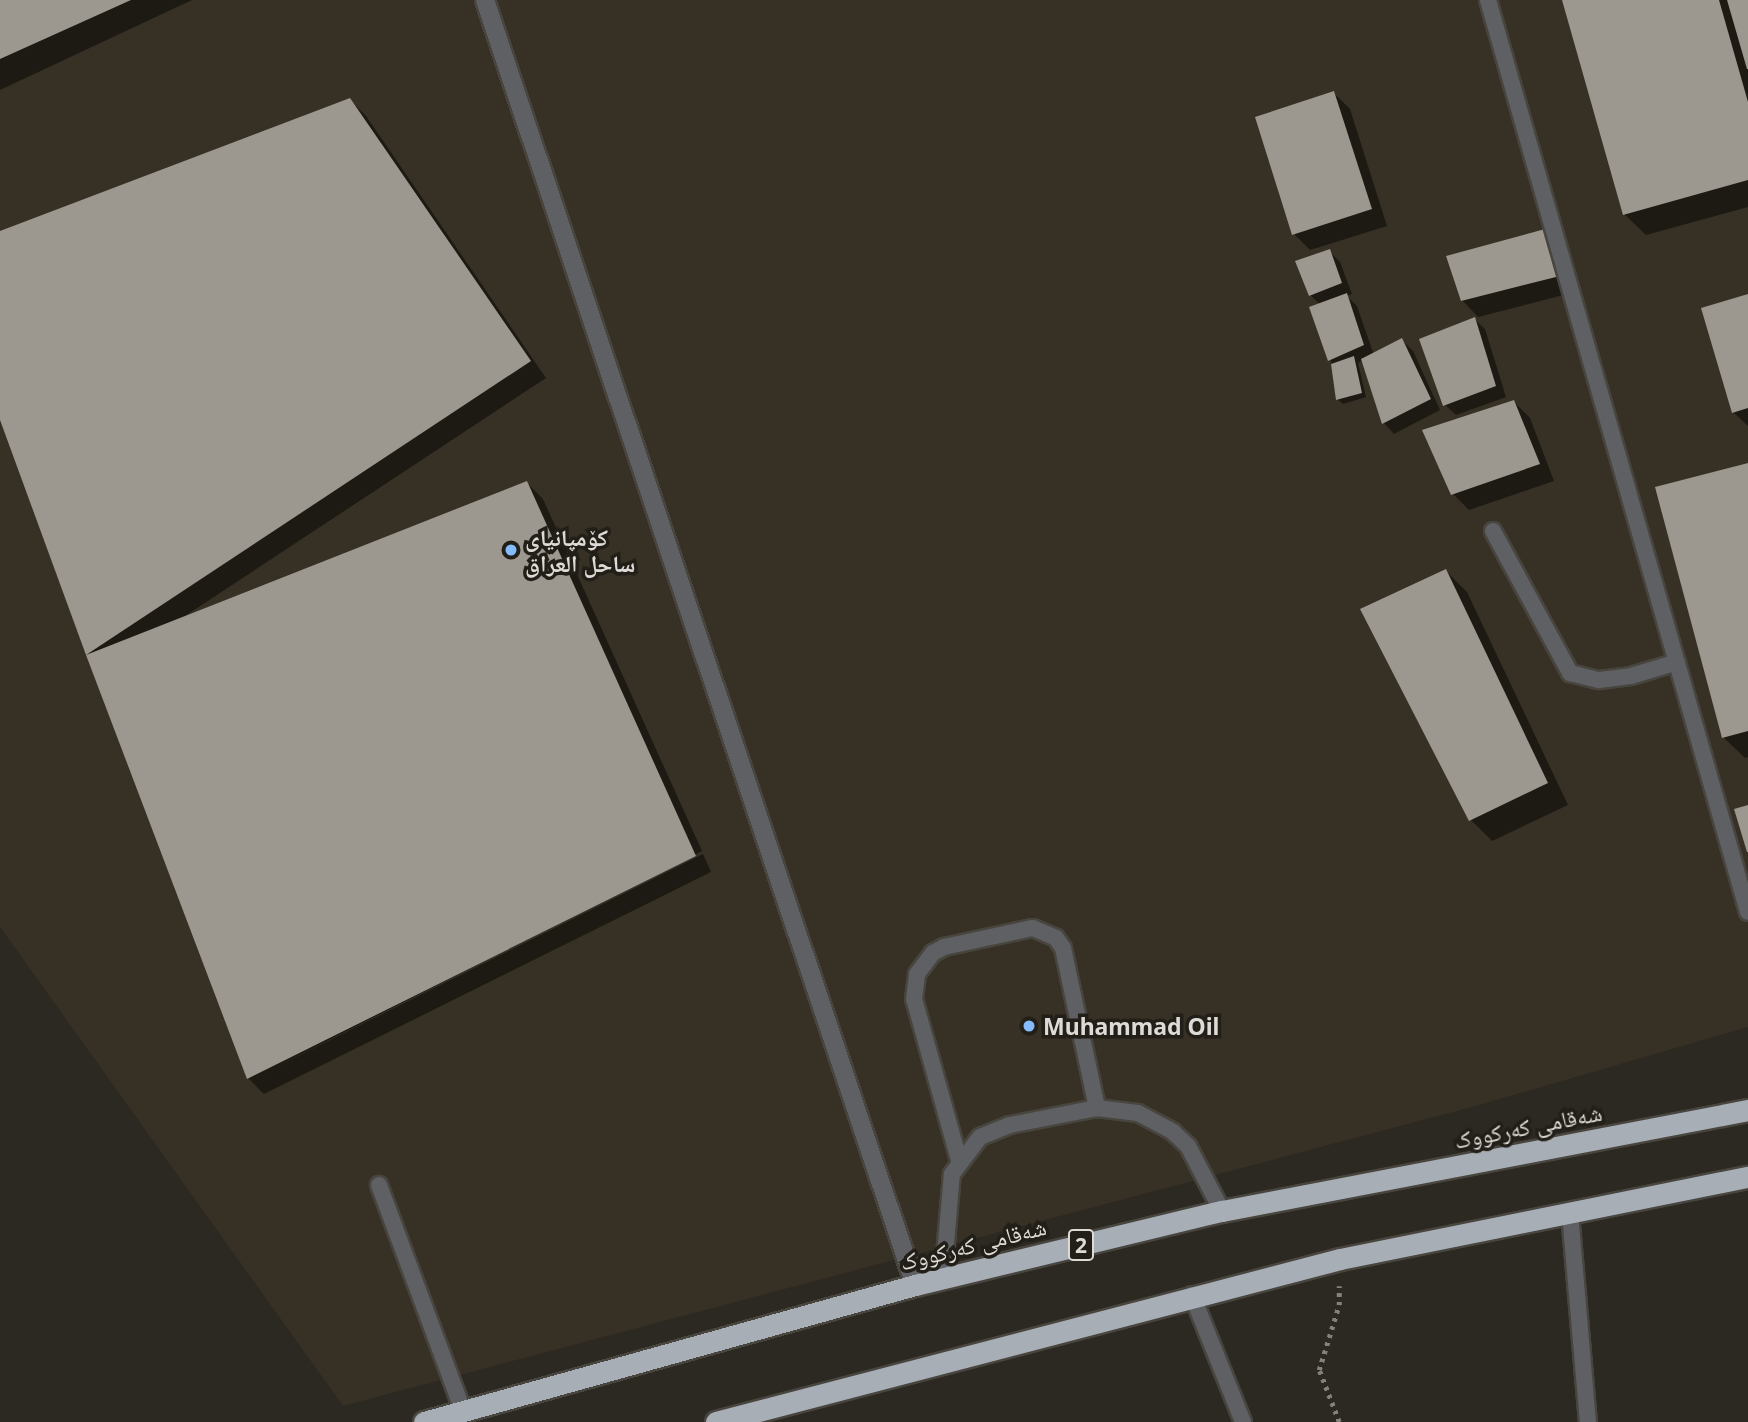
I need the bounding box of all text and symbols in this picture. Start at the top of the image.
place label: کۆمپانیای ساحل العراق [525,523,635,577]
marker: کۆمپانیای ساحل العراق [503,542,519,558]
place label: Muhammad Oil [1043,1012,1219,1040]
marker: Muhammad Oil [1021,1018,1037,1034]
street label: شەقامی کەرکووک [1452,1098,1604,1154]
street label: شەقامی کەرکووک [897,1212,1049,1276]
road number: 2 [1067,1228,1095,1262]

